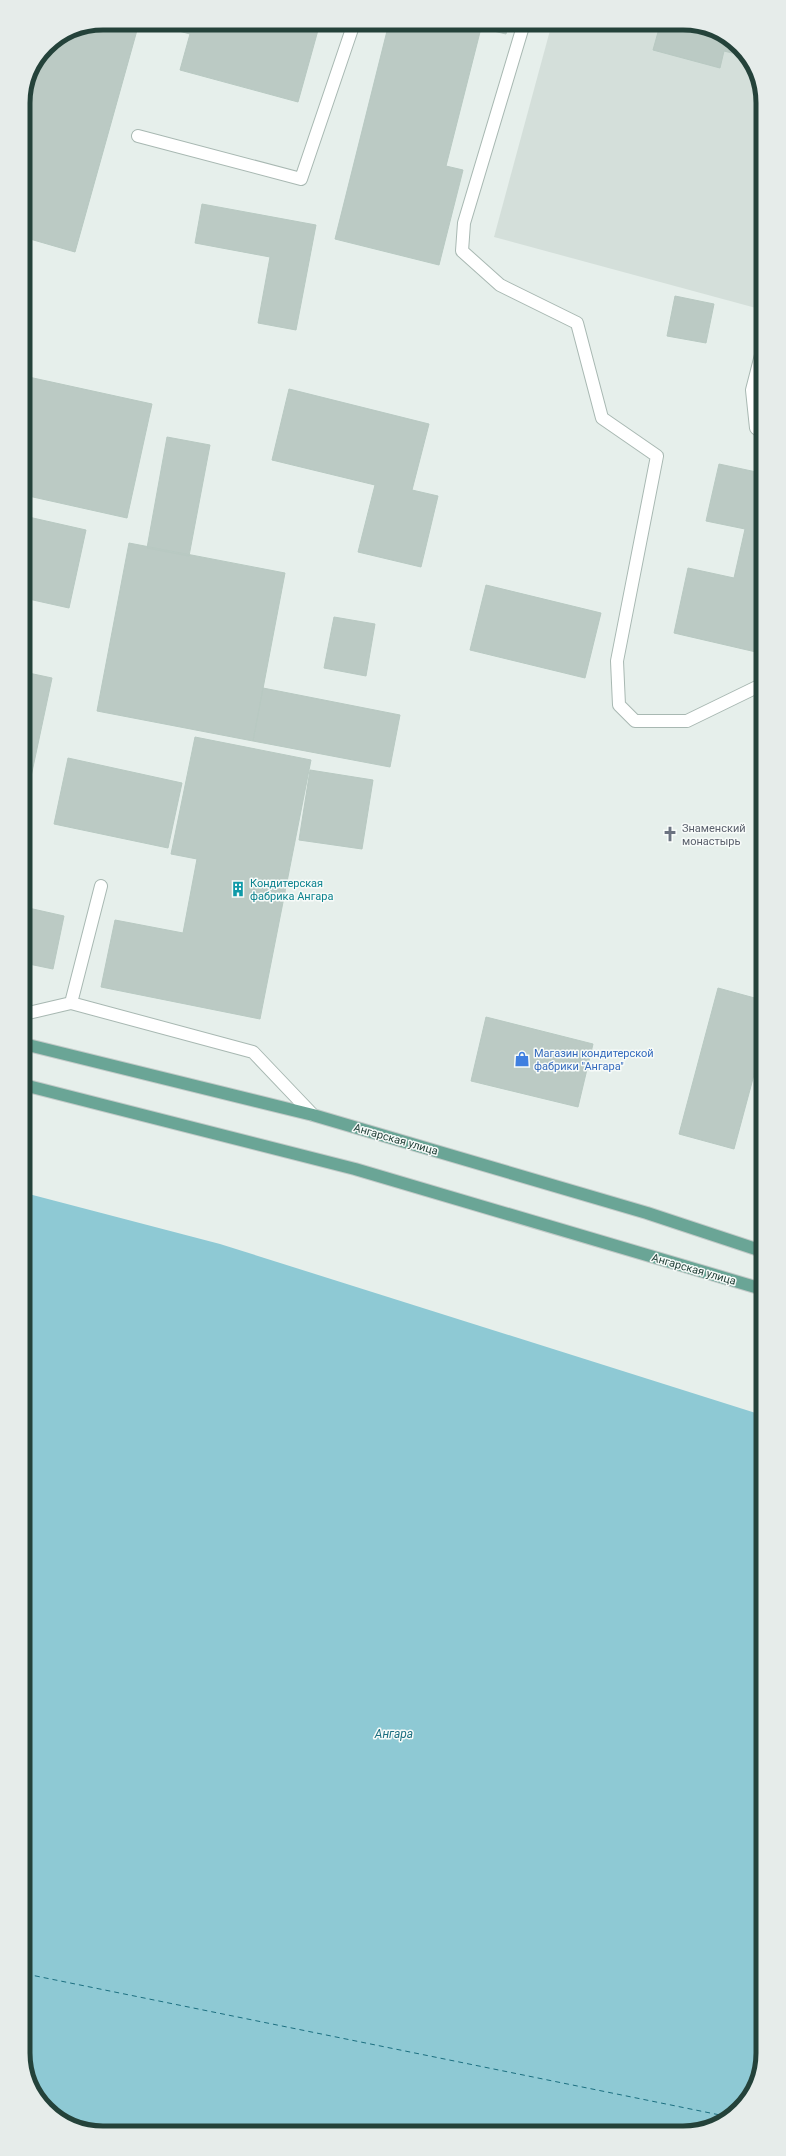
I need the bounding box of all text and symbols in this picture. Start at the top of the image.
place label: Знаменский монастырь [682,822,746,848]
church icon: Знаменский монастырь [661,825,679,843]
place label: Кондитерская фабрика Ангара [250,877,333,903]
building icon: Кондитерская фабрика Ангара [229,880,247,898]
place label: Магазин кондитерской фабрики "Ангара" [534,1047,654,1073]
shop icon: Магазин кондитерской фабрики "Ангара" [513,1050,531,1068]
street label: Ангарская улица [352,1121,439,1158]
street label: Ангарская улица [650,1251,737,1288]
water label: Ангара [374,1727,413,1741]

